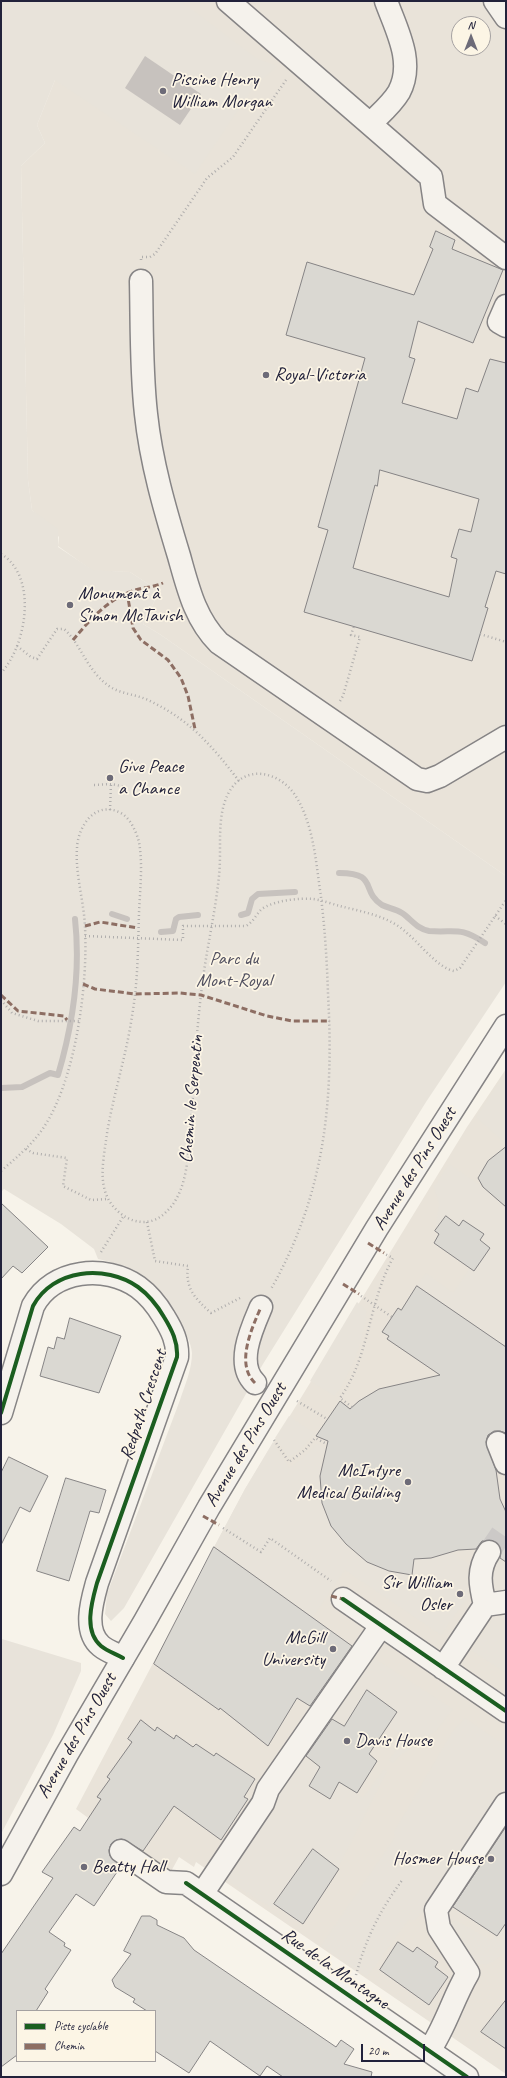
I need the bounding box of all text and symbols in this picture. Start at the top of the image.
north arrow [451,16,491,56]
text: N [468,18,474,32]
place label: Piscine Henry William Morgan [171,69,272,113]
marker: Piscine Henry William Morgan [158,86,168,96]
place label: Royal-Victoria [274,364,365,386]
marker: Royal-Victoria [261,370,271,380]
place label: Monument à Simon McTavish [78,583,183,627]
marker: Monument à Simon McTavish [65,600,75,610]
place label: Give Peace a Chance [118,756,183,800]
marker: Give Peace a Chance [105,773,115,783]
park label: Parc du Mont-Royal [196,948,272,992]
street label: Chemin le Serpentin [175,1034,209,1164]
street label: Avenue des Pins Ouest [368,1103,462,1235]
street label: Redpath Crescent [115,1347,173,1463]
street label: Avenue des Pins Ouest [200,1379,292,1511]
place label: McIntyre Medical Building [297,1460,400,1504]
marker: McIntyre Medical Building [403,1477,413,1487]
place label: Sir William Osler [381,1572,452,1616]
marker: Sir William Osler [455,1589,465,1599]
place label: McGill University [262,1627,325,1671]
marker: McGill University [328,1644,338,1654]
street label: Avenue des Pins Ouest [32,1669,122,1803]
place label: Davis House [355,1730,432,1752]
marker: Davis House [342,1736,352,1746]
place label: Hosmer House [393,1848,483,1870]
marker: Hosmer House [486,1854,496,1864]
place label: Beatty Hall [92,1856,165,1878]
marker: Beatty Hall [79,1862,89,1872]
street label: Rue de la Montagne [277,1923,393,2015]
legend [16,2010,156,2062]
text: Piste cyclable [54,2018,108,2034]
scale bar [363,2036,427,2062]
text: Chemin [54,2038,84,2054]
text: 20 m [368,2043,388,2059]

